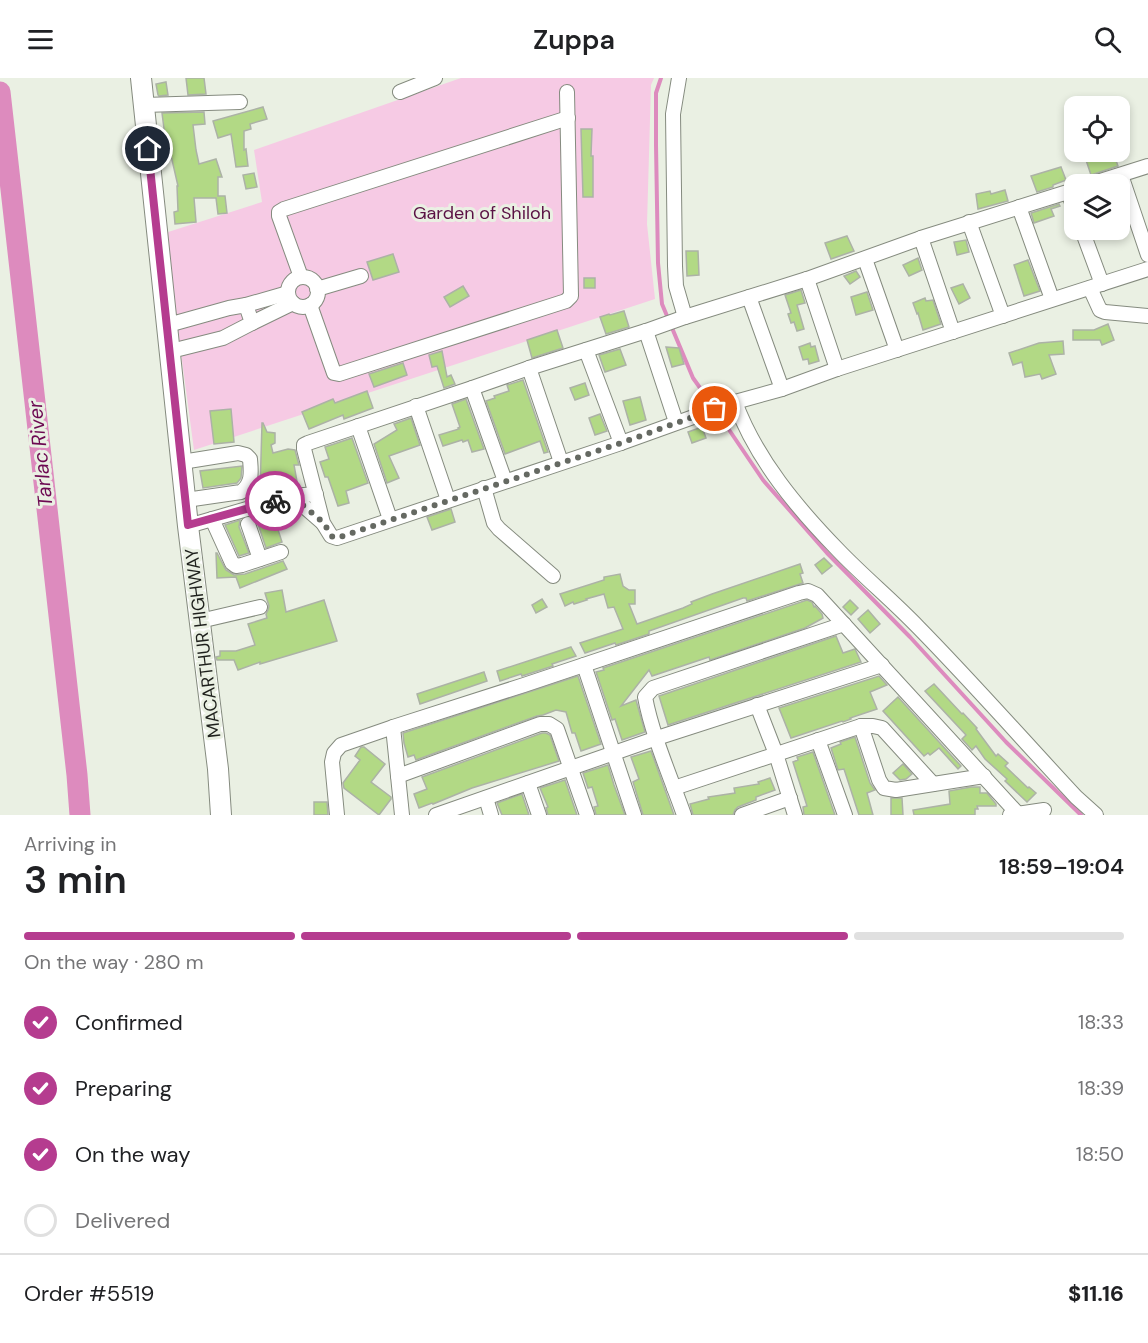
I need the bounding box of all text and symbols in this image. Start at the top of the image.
text: Zuppa [533,22,615,57]
icon: menu [24,23,57,56]
icon: search [1091,23,1124,56]
map controls [1064,96,1130,240]
button: locate [1064,96,1130,162]
pin [122,123,173,174]
icon: home [131,132,164,165]
button: layers [1064,174,1130,240]
park label: Garden of Shiloh [413,201,551,225]
pin [689,383,740,434]
icon: bag [698,392,731,425]
water label: Tarlac River [21,399,59,509]
courier [245,471,305,531]
icon: bike [259,485,292,518]
street label: MACARTHUR HIGHWAY [179,546,227,739]
text: Arriving in [24,831,116,857]
text: 18:59–19:04 [999,852,1124,881]
text: 3 min [24,854,127,905]
text: On the way · 280 m [24,949,204,975]
icon: check [24,1006,57,1039]
text: Confirmed [75,1008,183,1037]
text: 18:33 [1078,1009,1124,1035]
icon: check [24,1072,57,1105]
text: Preparing [75,1074,172,1103]
text: 18:39 [1078,1075,1124,1101]
icon: check [24,1138,57,1171]
text: On the way [75,1140,190,1169]
text: 18:50 [1076,1141,1124,1167]
text: Delivered [75,1206,170,1235]
text: Order #5519 [24,1279,154,1308]
text: $11.16 [1068,1279,1124,1308]

